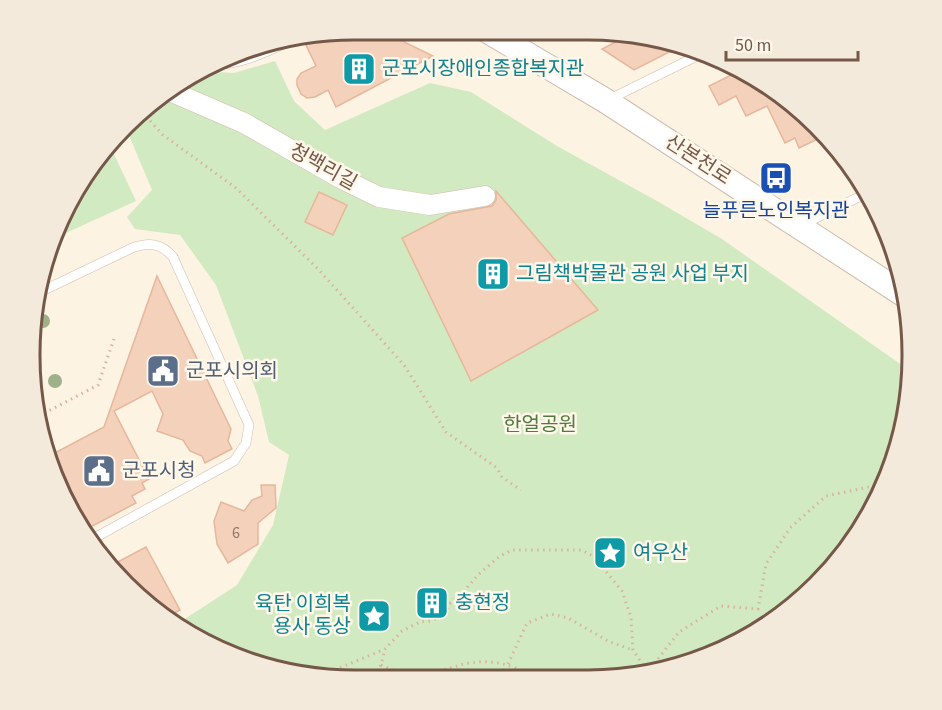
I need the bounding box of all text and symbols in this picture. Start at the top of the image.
scale bar [726,24,858,62]
text: 50 m [735,33,771,58]
building icon: 군포시장애인종합복지관 [341,51,377,87]
place label: 군포시장애인종합복지관 [382,55,584,83]
street label: 산본천로 [660,128,736,192]
street label: 청백리길 [284,137,362,197]
bus stop icon: 늘푸른노인복지관 [758,160,794,196]
place label: 늘푸른노인복지관 [702,197,850,225]
building icon: 그림책박물관 공원 사업 부지 [475,256,511,292]
place label: 그림책박물관 공원 사업 부지 [516,260,749,288]
public building icon: 군포시의회 [145,353,181,389]
place label: 군포시의회 [186,357,278,385]
park label: 한얼공원 [503,411,577,439]
public building icon: 군포시청 [81,453,117,489]
place label: 군포시청 [122,457,196,485]
house number: 6 [232,522,240,544]
place icon: 여우산 [592,535,628,571]
place label: 여우산 [633,539,688,567]
building icon: 충현정 [414,585,450,621]
place label: 충현정 [455,589,510,617]
place label: 육탄 이희복 용사 동상 [255,590,351,641]
place icon: 육탄 이희복 용사 동상 [356,598,392,634]

